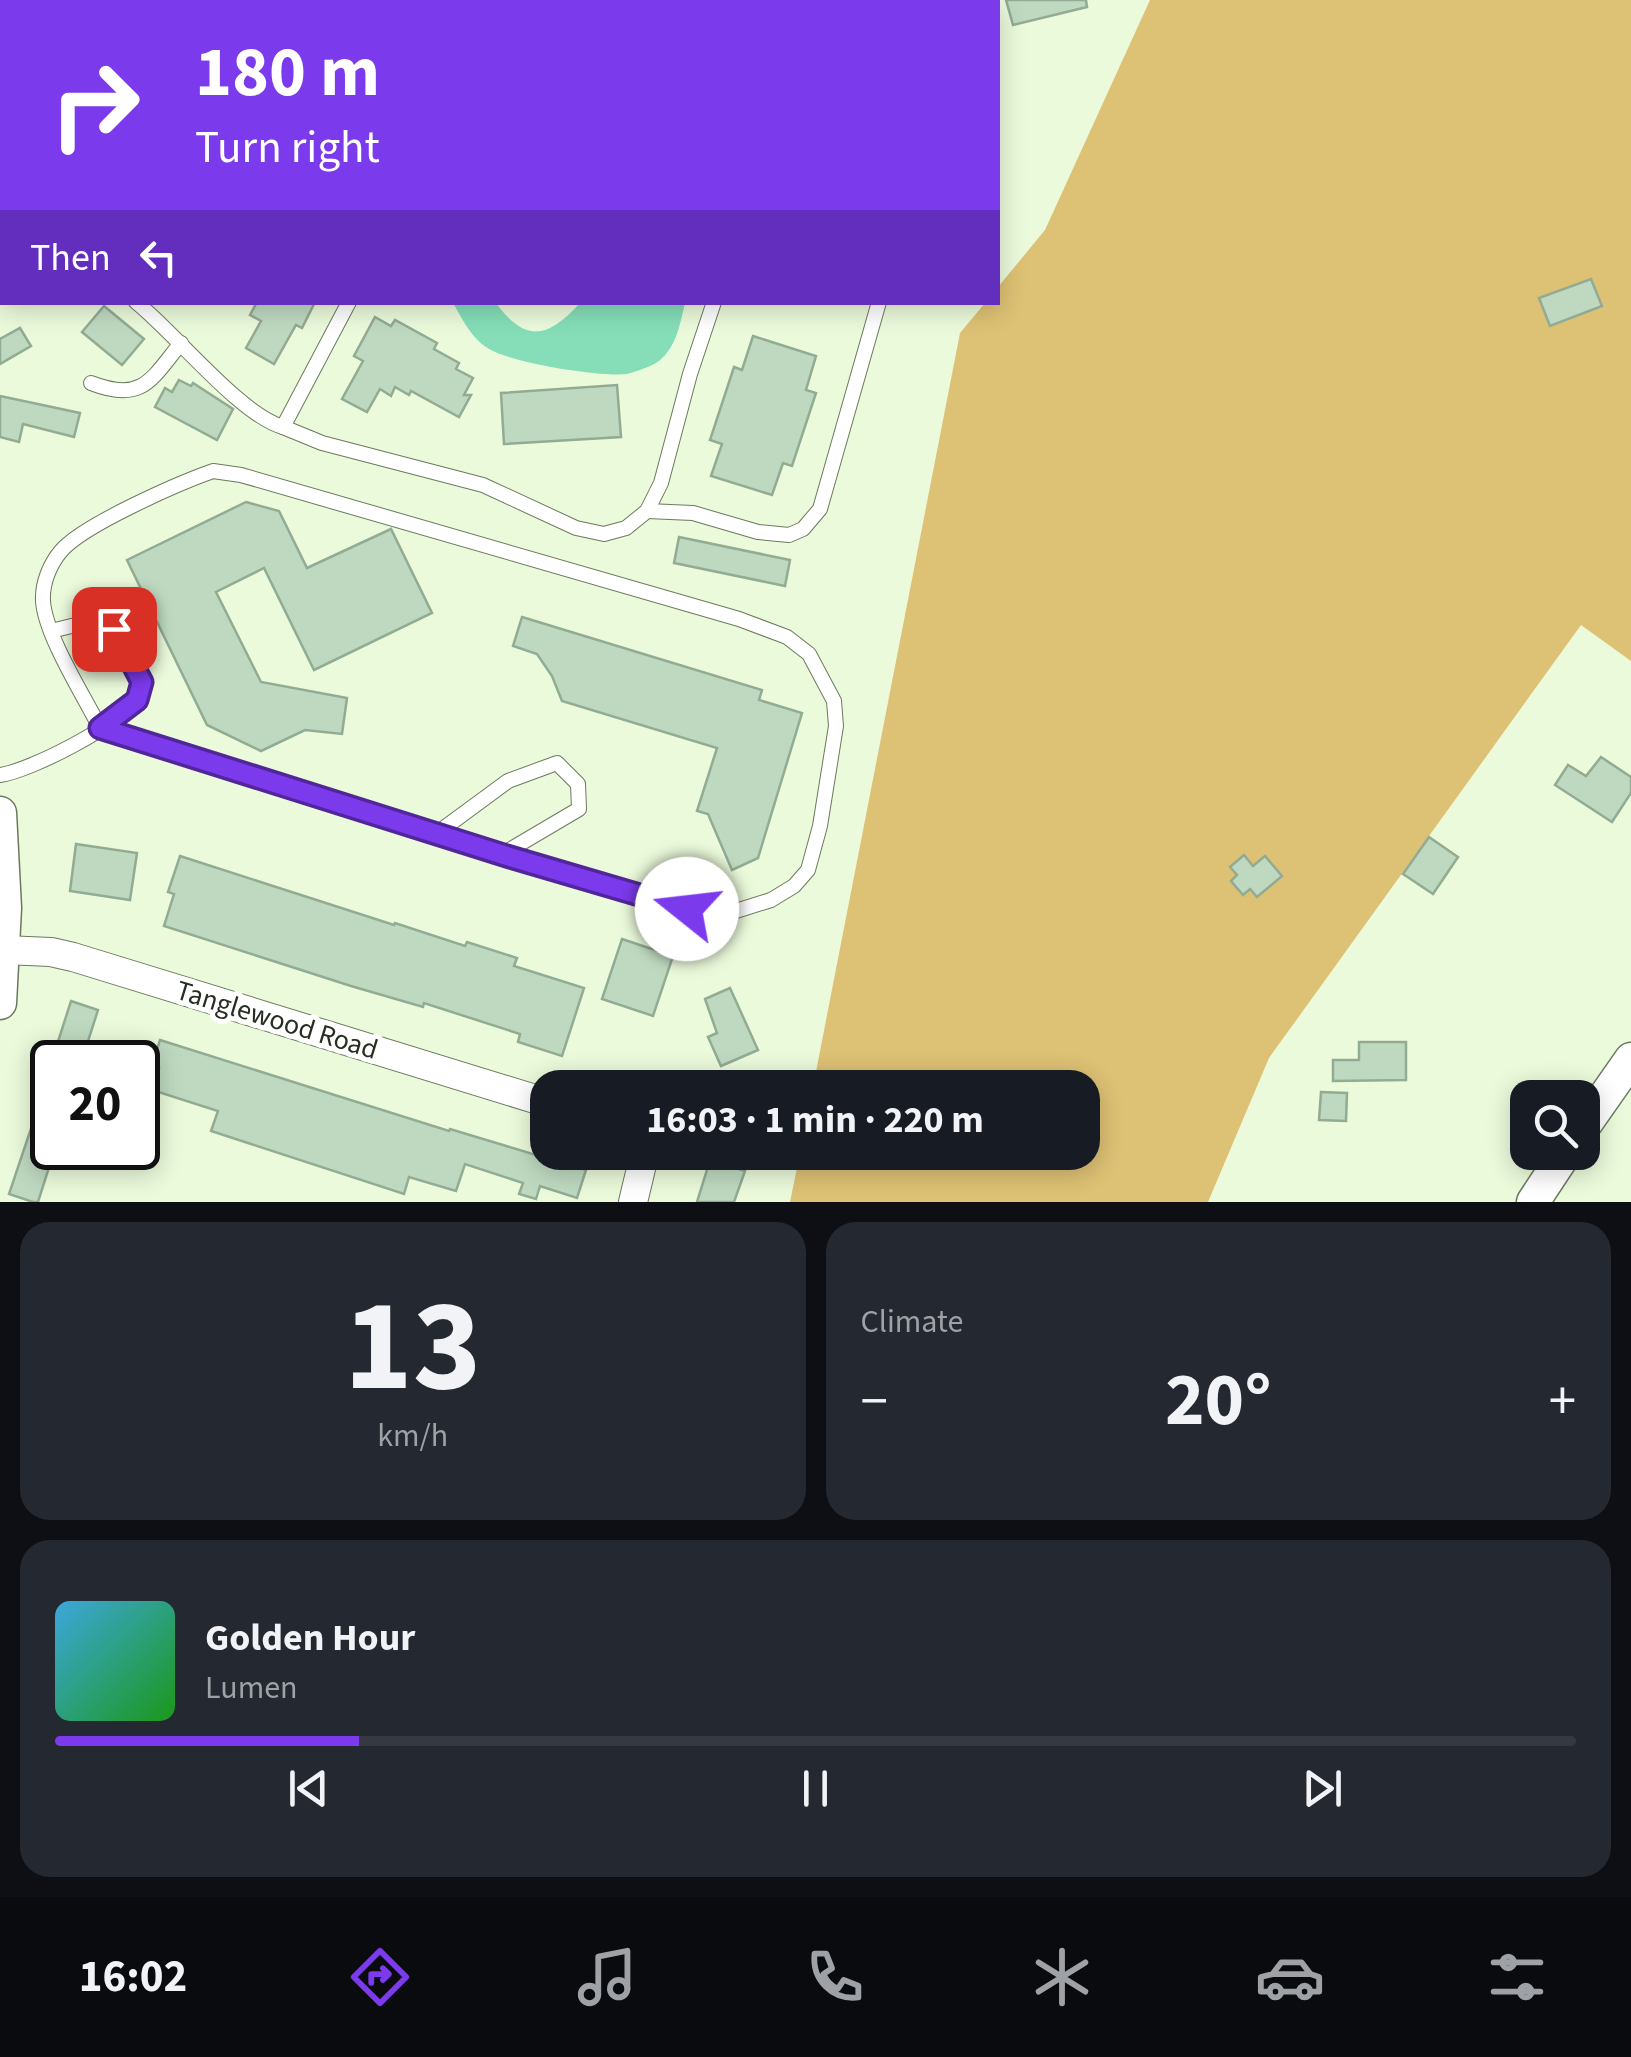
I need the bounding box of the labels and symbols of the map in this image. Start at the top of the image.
pin [72,587,157,672]
position arrow [635,857,739,961]
street label: Tanglewood Road [171,970,383,1070]
speed limit sign: 20 [30,1040,160,1170]

